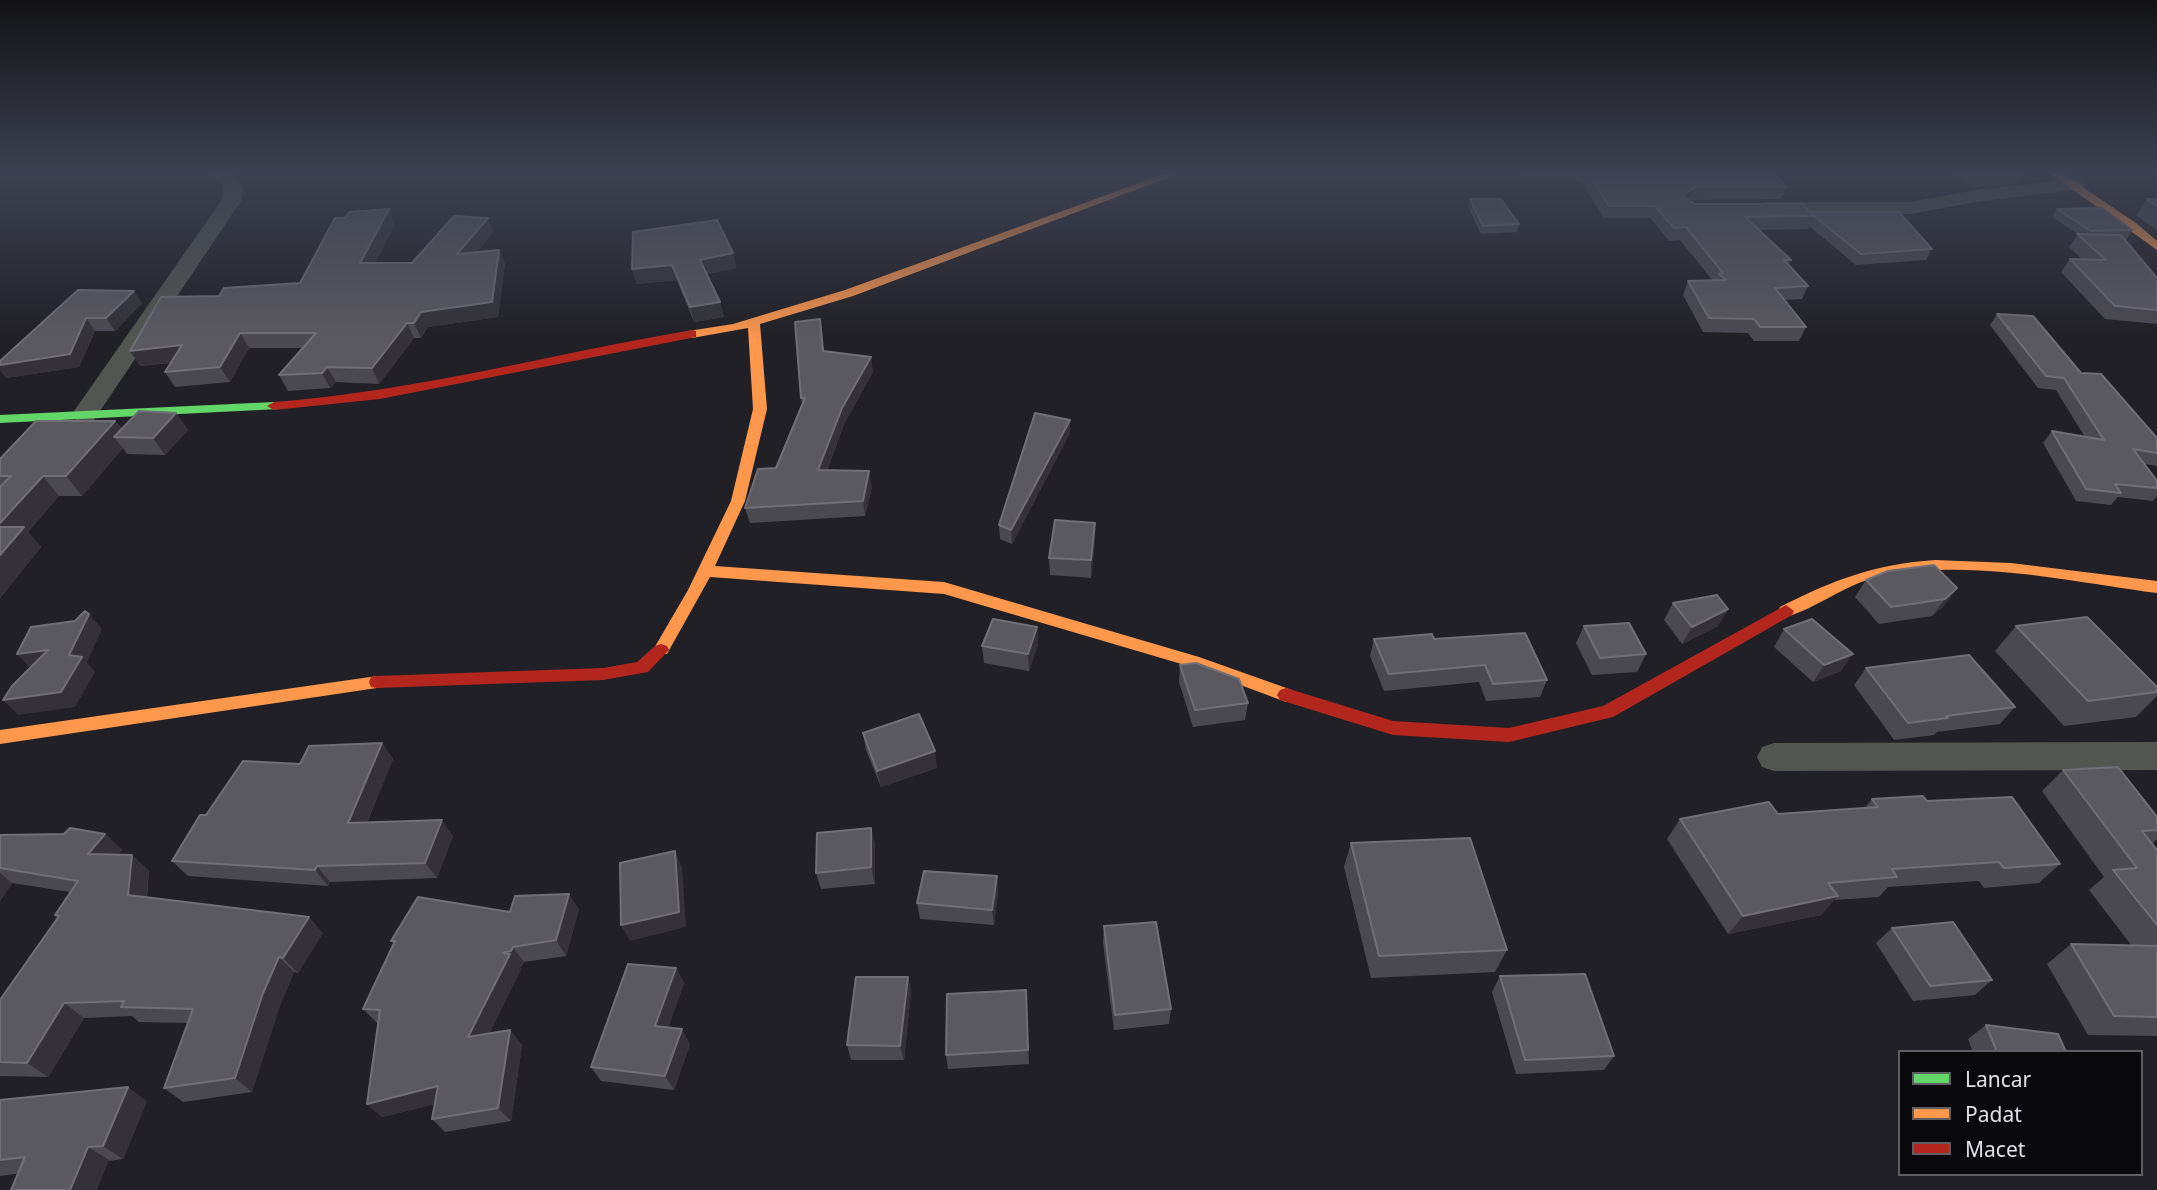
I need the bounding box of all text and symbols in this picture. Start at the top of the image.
legend [1898,1050,2143,1176]
text: Lancar [1965,1065,2031,1093]
text: Padat [1965,1100,2022,1128]
text: Macet [1965,1135,2025,1163]

